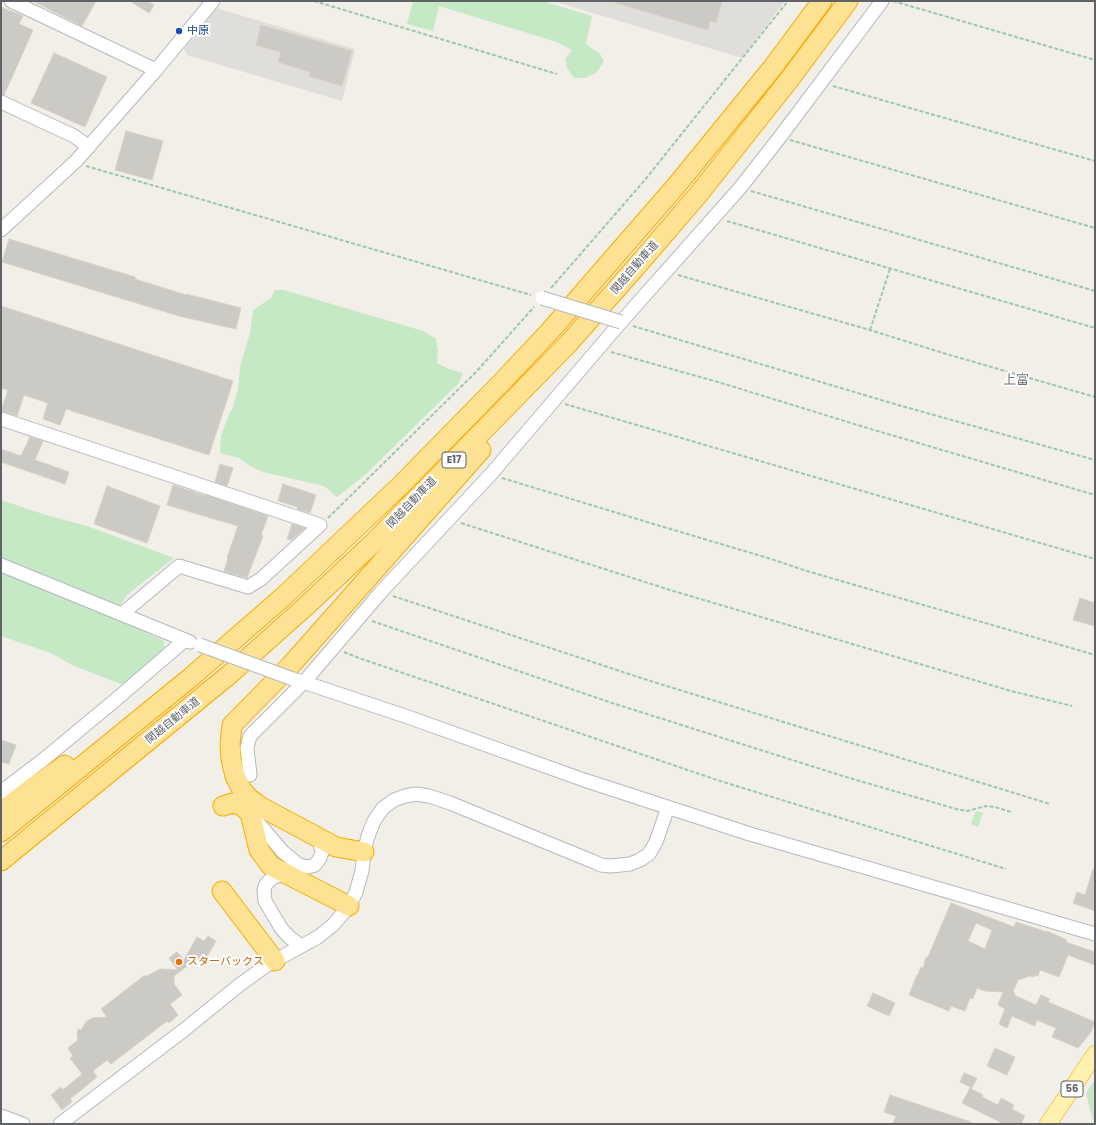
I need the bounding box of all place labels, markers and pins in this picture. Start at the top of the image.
place label: 中原 [187,24,209,38]
marker: 中原 [174,26,184,36]
place label: スターバックス [187,955,264,969]
marker: スターバックス [174,957,184,967]

